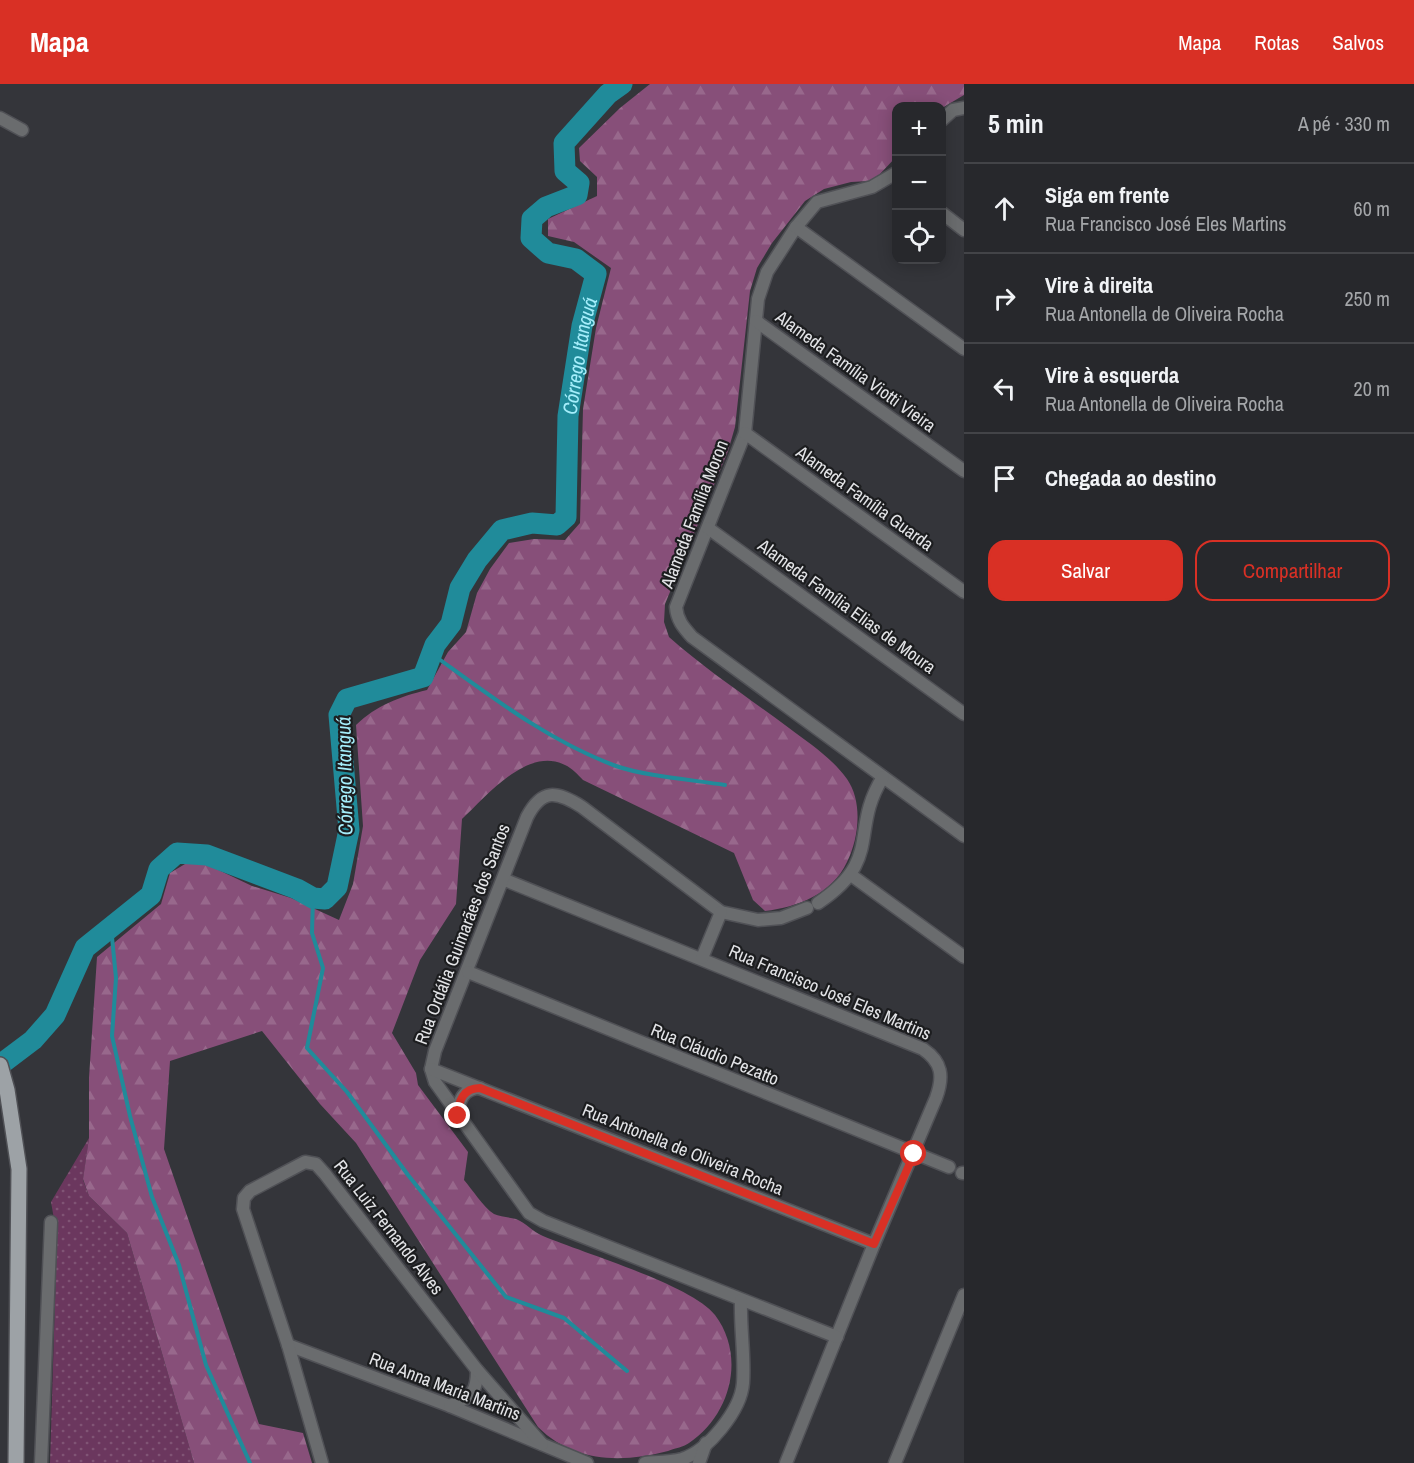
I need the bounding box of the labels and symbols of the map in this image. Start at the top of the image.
water label: Córrego Itanguá [555,294,603,416]
street label: Alameda Família Viotti Vieira [770,304,941,438]
street label: Alameda Família Moron [654,436,734,593]
street label: Alameda Família Guarda [790,439,939,556]
street label: Alameda Família Elias de Moura [752,532,941,679]
water label: Córrego Itanguá [329,717,359,835]
street label: Rua Ordália Guimarães dos Santos [408,820,516,1048]
street label: Rua Francisco José Eles Martins [725,938,935,1046]
street label: Rua Cláudio Pezatto [647,1017,783,1091]
street label: Rua Antonella de Oliveira Rocha [579,1097,787,1201]
route end [444,1102,470,1128]
route start [900,1140,926,1166]
street label: Rua Luiz Fernando Alves [328,1154,450,1300]
street label: Rua Anna Maria Martins [366,1346,524,1426]

